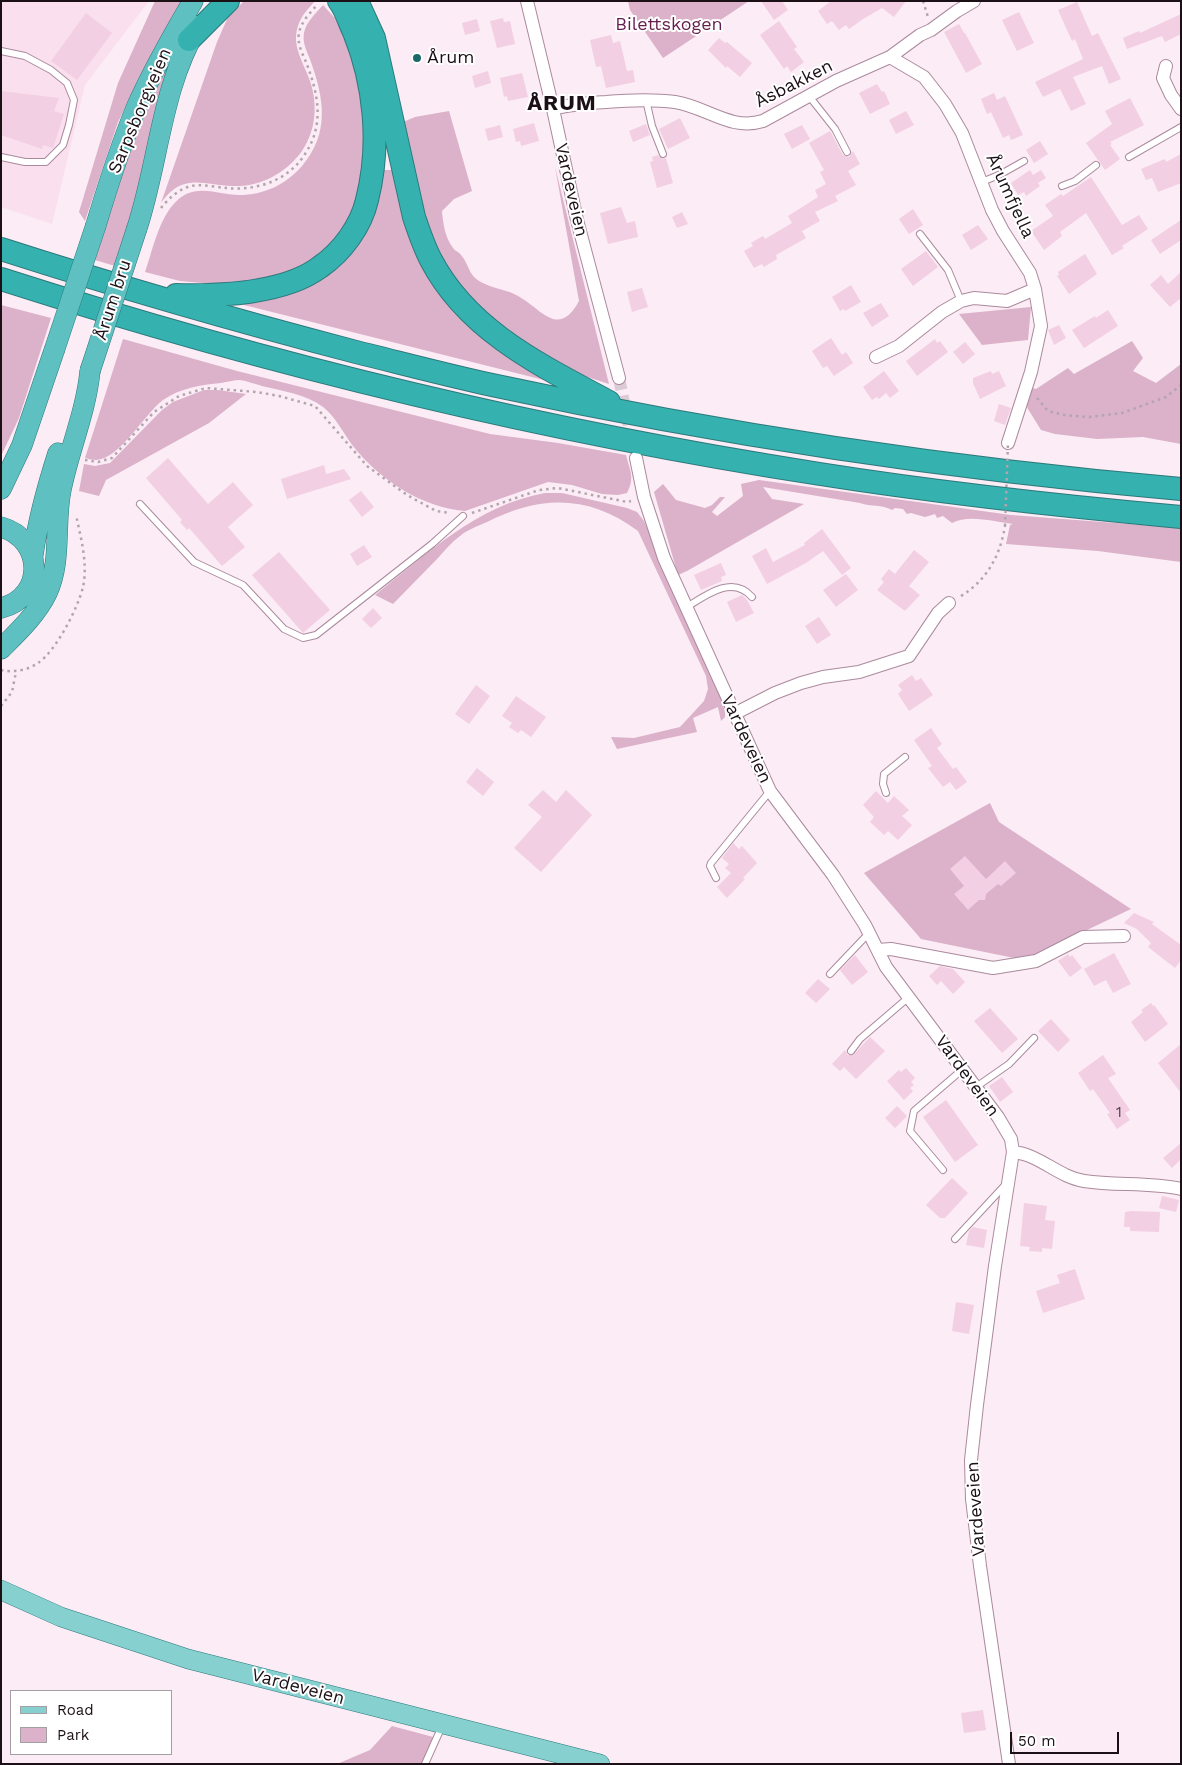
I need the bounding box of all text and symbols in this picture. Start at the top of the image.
park label: Bilettskogen [615,14,723,36]
street label: Sarpsborgveien [104,45,176,177]
place label: Årum [427,47,474,69]
marker: Årum [411,52,423,64]
street label: Åsbakken [752,55,836,113]
district label: ÅRUM [527,91,597,117]
street label: Vardeveien [550,141,592,239]
street label: Årumfjella [981,150,1039,242]
street label: Årum bru [90,257,136,343]
street label: Vardeveien [716,691,776,787]
street label: Vardeveien [930,1031,1004,1121]
house number: 1 [1116,1104,1122,1122]
street label: Vardeveien [962,1461,990,1557]
street label: Vardeveien [249,1664,347,1710]
legend [10,1690,172,1755]
text: Road [57,1701,94,1719]
scale bar [1012,1722,1121,1754]
text: Park [57,1726,89,1744]
text: 50 m [1018,1732,1055,1750]

